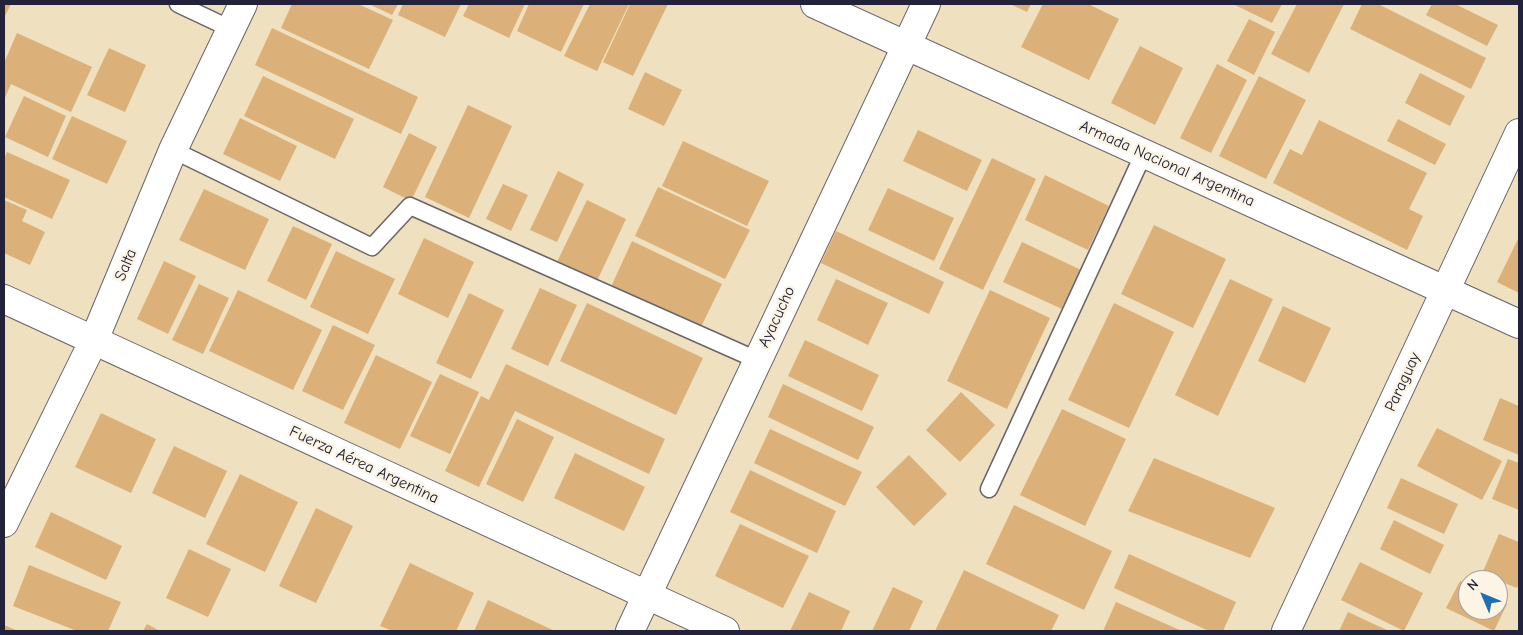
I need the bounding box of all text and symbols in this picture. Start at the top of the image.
street label: Armada Nacional Argentina [1076,117,1258,211]
street label: Salta [111,246,141,284]
street label: Ayacucho [755,283,799,351]
street label: Paraguay [1381,349,1425,415]
street label: Fuerza Aérea Argentina [286,422,442,508]
north arrow [1458,570,1508,620]
text: N [1463,576,1482,594]

